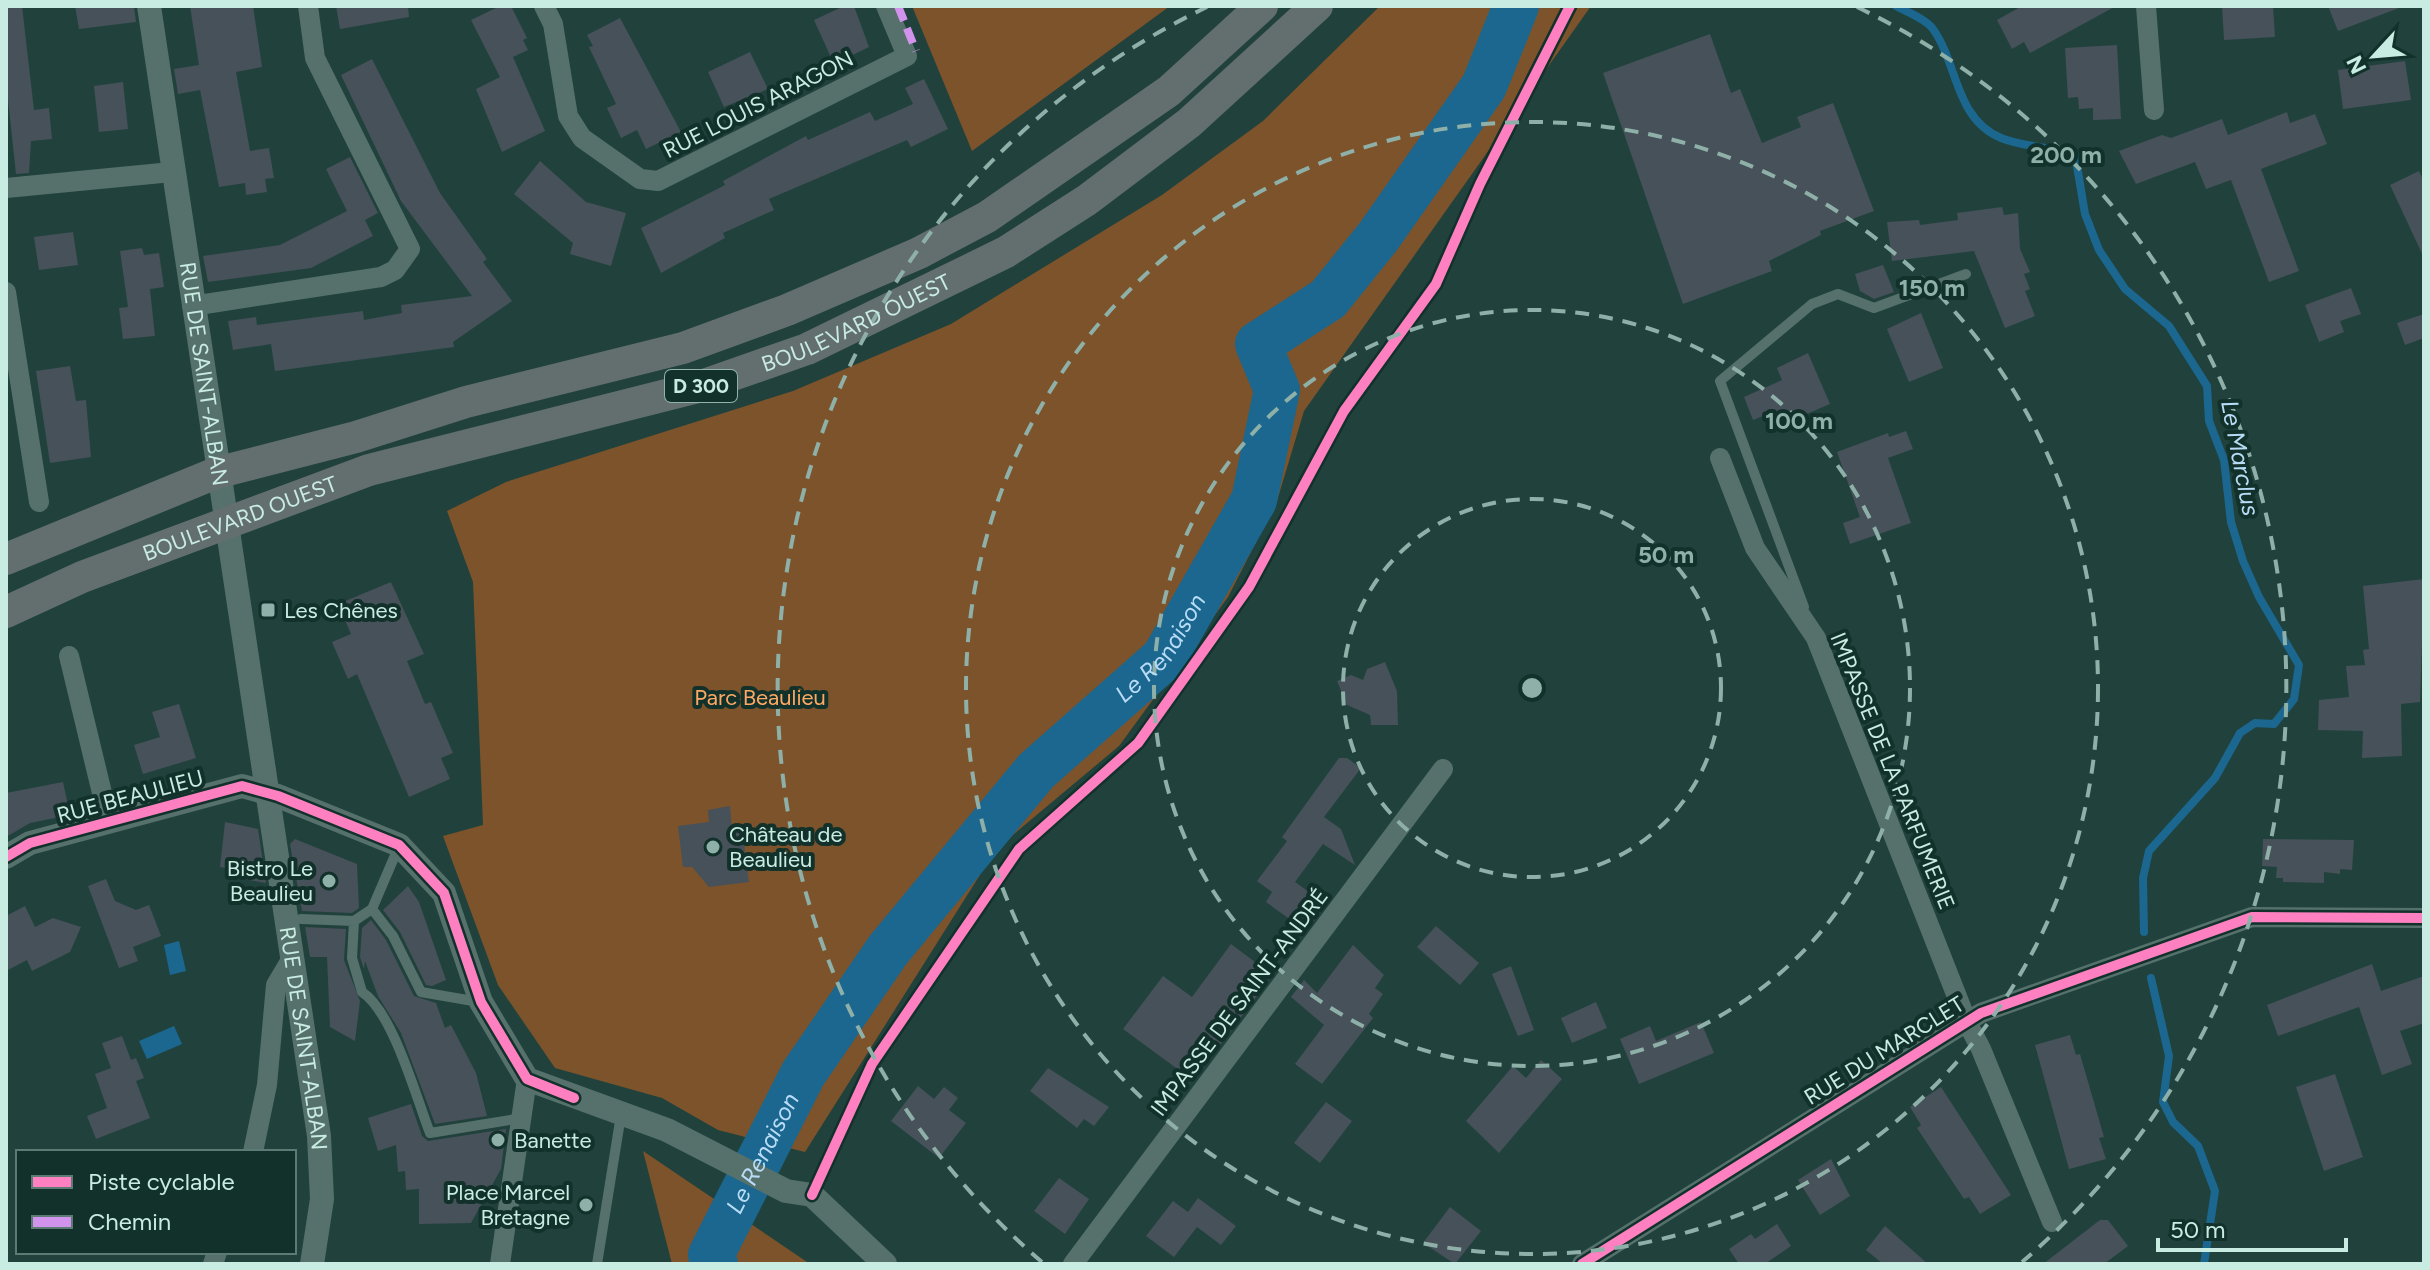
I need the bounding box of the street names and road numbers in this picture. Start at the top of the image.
street label: RUE LOUIS ARAGON [658,45,858,164]
street label: RUE DE SAINT-ALBAN [174,260,234,488]
street label: BOULEVARD OUEST [758,268,955,378]
road number: D 300 [665,370,737,402]
street label: BOULEVARD OUEST [139,470,341,567]
street label: IMPASSE DE LA PARFUMERIE [1825,629,1961,914]
street label: RUE BEAULIEU [54,764,206,829]
street label: IMPASSE DE SAINT-ANDRÉ [1145,883,1334,1121]
street label: RUE DE SAINT-ALBAN [274,925,333,1151]
street label: RUE DU MARCLET [1799,990,1969,1111]

